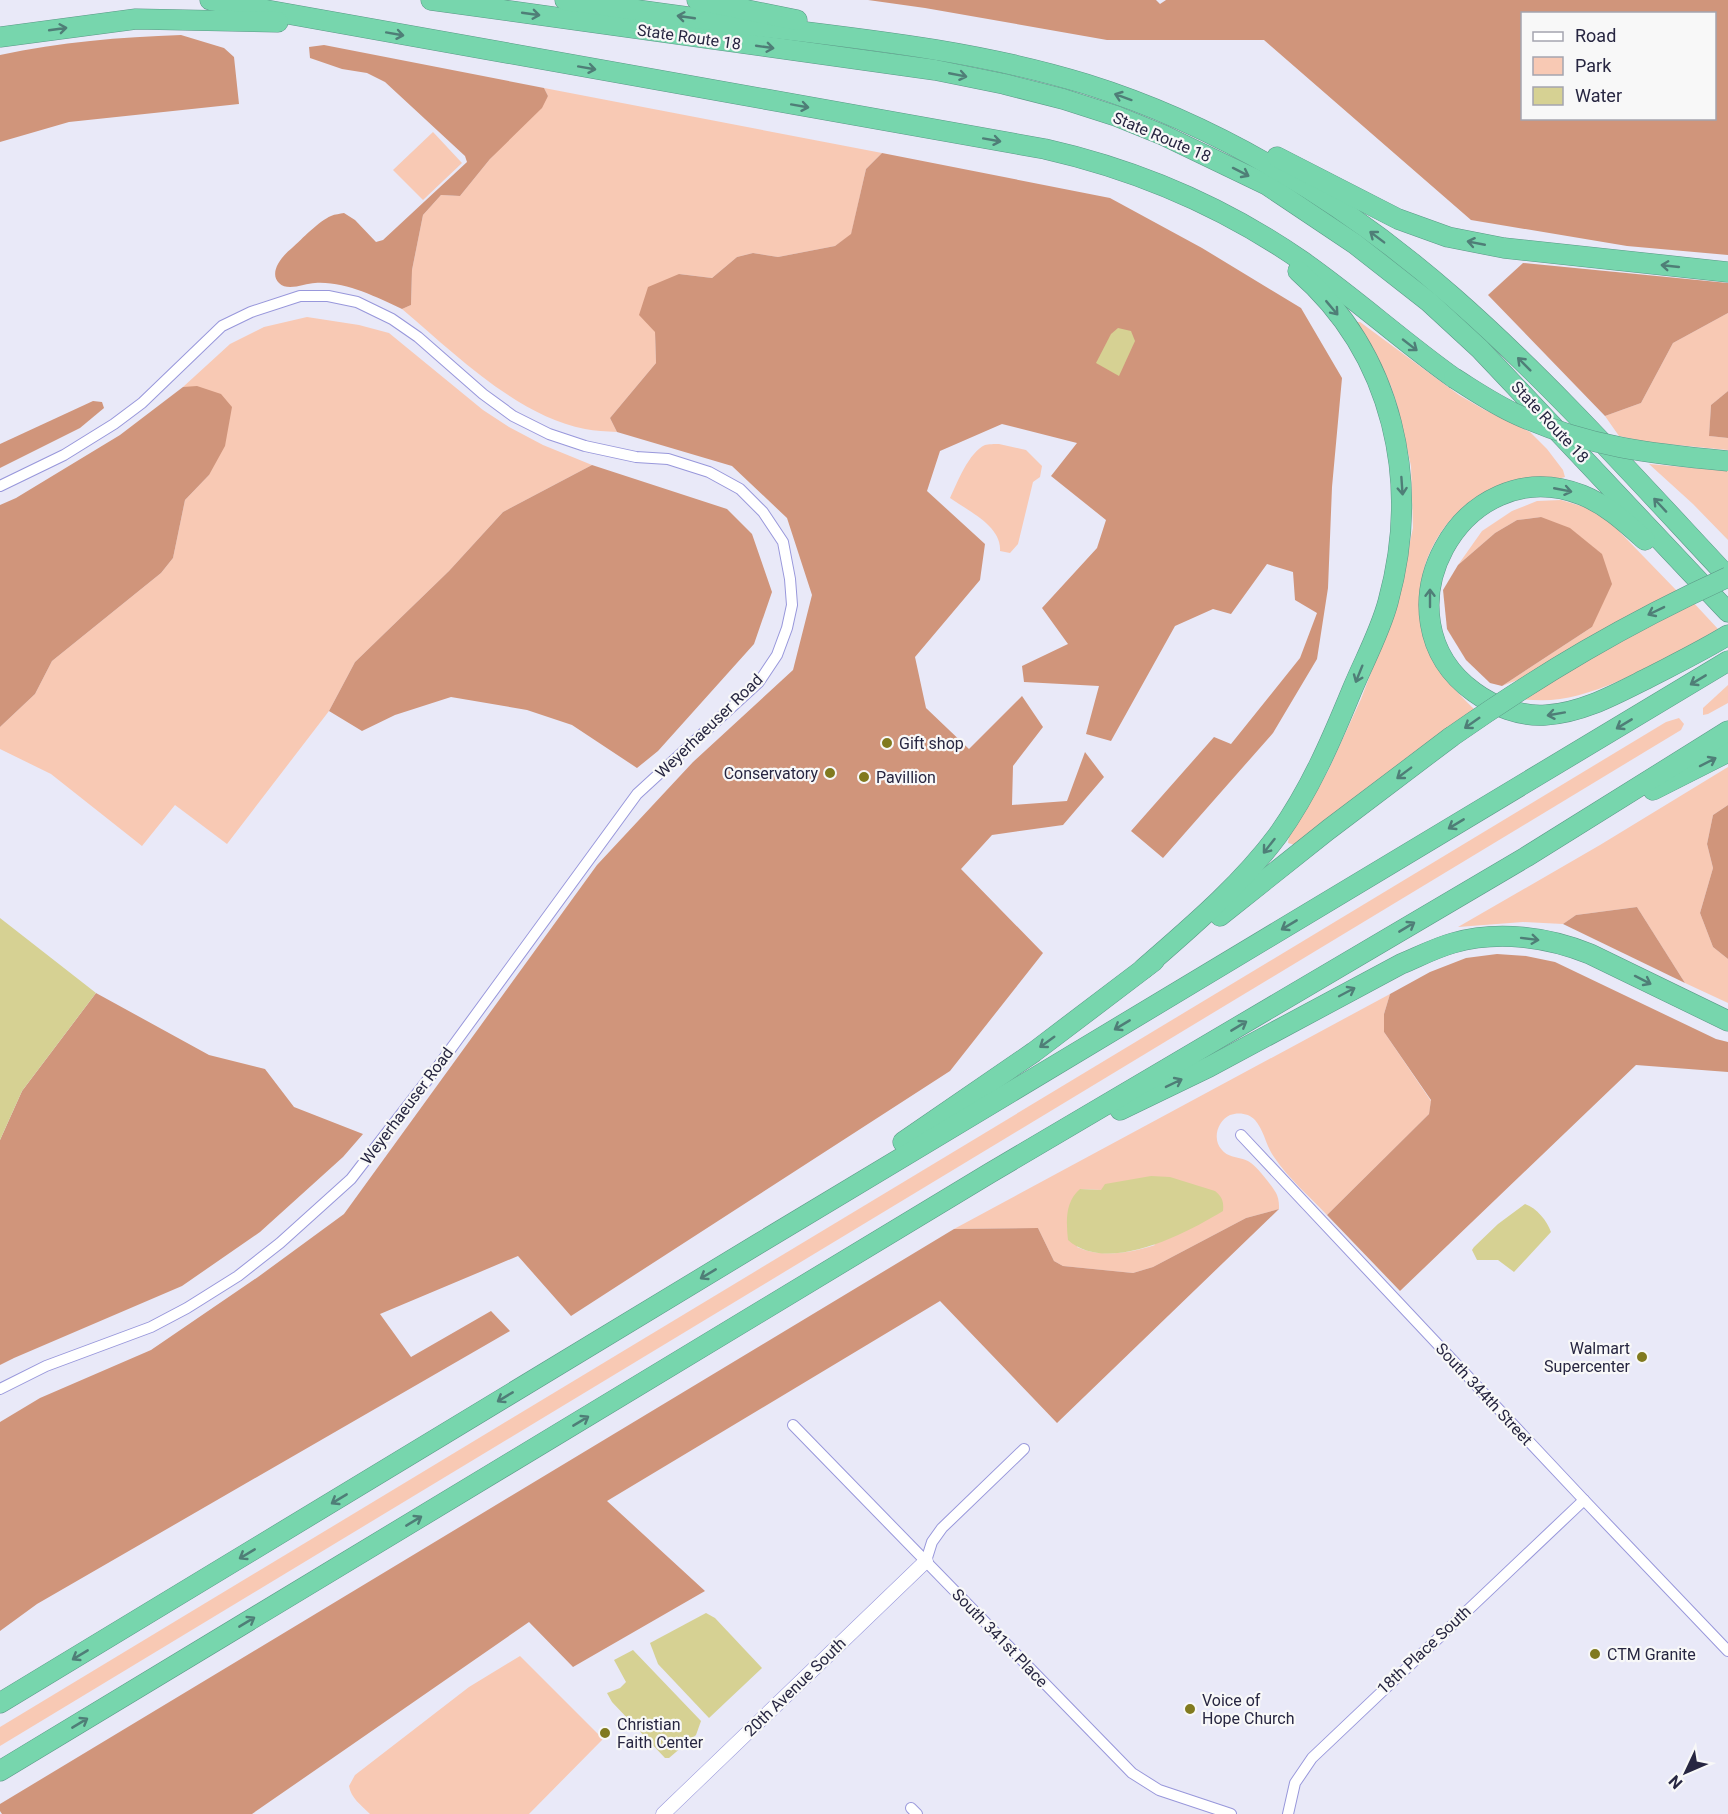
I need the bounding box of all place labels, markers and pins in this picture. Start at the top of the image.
place label: Gift shop [899,734,964,753]
marker: Gift shop [880,736,894,750]
place label: Conservatory [724,764,818,783]
marker: Conservatory [823,766,837,780]
place label: Pavillion [876,768,936,787]
marker: Pavillion [857,770,871,784]
place label: Walmart Supercenter [1544,1339,1631,1376]
marker: Walmart Supercenter [1635,1350,1649,1364]
place label: CTM Granite [1607,1645,1696,1664]
marker: CTM Granite [1588,1647,1602,1661]
place label: Voice of Hope Church [1202,1691,1294,1728]
marker: Voice of Hope Church [1183,1702,1197,1716]
place label: Christian Faith Center [617,1715,704,1752]
marker: Christian Faith Center [598,1726,612,1740]

